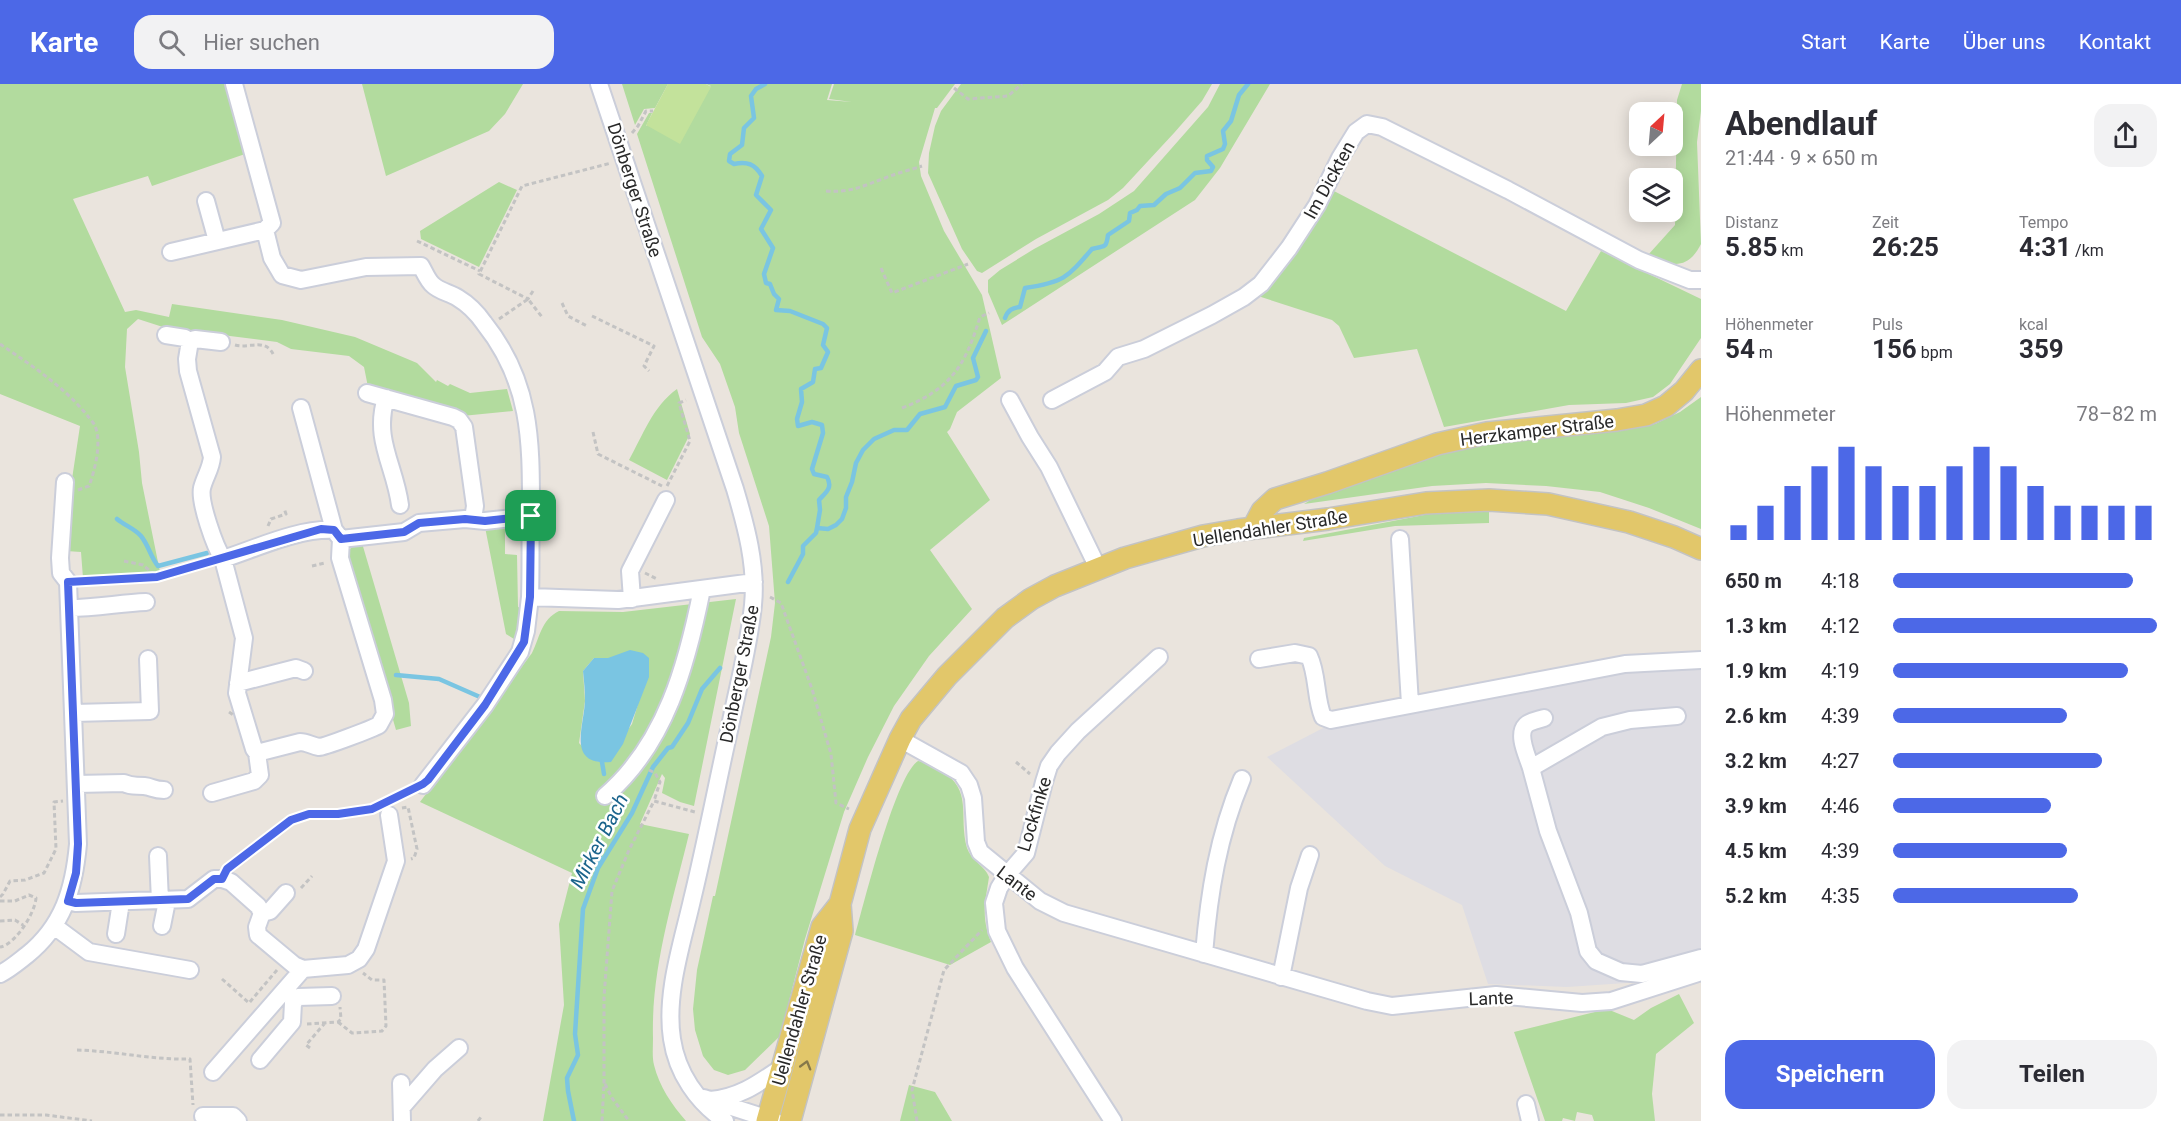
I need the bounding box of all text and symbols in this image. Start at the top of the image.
search box [134,15,554,69]
text: Karte [30,26,98,59]
icon: search [155,26,188,59]
text: Hier suchen [203,30,320,55]
text: Start [1801,30,1847,54]
text: Karte [1880,30,1930,54]
text: Über uns [1963,30,2046,54]
text: Kontakt [2079,30,2151,54]
north arrow [1629,102,1683,156]
map controls [1629,102,1683,222]
text: Abendlauf [1725,104,1877,143]
button: share [2094,104,2157,167]
street label: Dönberger Straße [603,120,667,260]
street label: Im Dickten [1299,138,1359,222]
text: 21:44 · 9 × 650 m [1725,146,1878,170]
button: layers [1629,168,1683,222]
text: Distanz [1725,213,1778,232]
text: Zeit [1872,213,1899,232]
text: Tempo [2019,213,2068,232]
text: 5.85 [1725,232,1777,262]
text: 26:25 [1872,232,1939,262]
text: 4:31 [2019,232,2071,262]
text: km [1777,241,1803,260]
text: /km [2071,241,2104,260]
text: Höhenmeter [1725,315,1813,334]
text: Puls [1872,315,1903,334]
text: kcal [2019,315,2048,334]
text: 54 [1725,334,1755,364]
text: 156 [1872,334,1917,364]
text: 359 [2019,334,2064,364]
text: m [1755,343,1773,362]
text: bpm [1917,343,1953,362]
text: Höhenmeter [1725,402,1835,426]
text: 78–82 m [2076,402,2157,426]
street label: Herzkamper Straße [1459,410,1615,450]
pin [505,490,556,541]
icon: arrive [514,499,547,532]
street label: Uellendahler Straße [1191,505,1349,551]
text: 650 m [1725,569,1782,593]
text: 4:18 [1821,569,1860,593]
street label: Dönberger Straße [715,603,763,745]
text: 1.3 km [1725,614,1787,638]
text: 4:12 [1821,614,1860,638]
text: 1.9 km [1725,659,1787,683]
text: 4:19 [1821,659,1860,683]
text: 2.6 km [1725,704,1787,728]
text: 4:39 [1821,704,1860,728]
text: 3.2 km [1725,749,1787,773]
text: 4:27 [1821,749,1860,773]
street label: Lockfinke [1013,774,1055,854]
water label: Mirker Bach [565,790,633,892]
text: 3.9 km [1725,794,1787,818]
text: 4:46 [1821,794,1860,818]
text: 4.5 km [1725,839,1787,863]
text: 4:39 [1821,839,1860,863]
street label: Lante [993,861,1041,905]
text: 5.2 km [1725,884,1787,908]
text: 4:35 [1821,884,1860,908]
street label: Uellendahler Straße [767,932,831,1088]
street label: Lante [1468,987,1514,1009]
button: Speichern [1725,1040,1935,1109]
button: Teilen [1947,1040,2157,1109]
one-way arrow [799,1060,811,1071]

